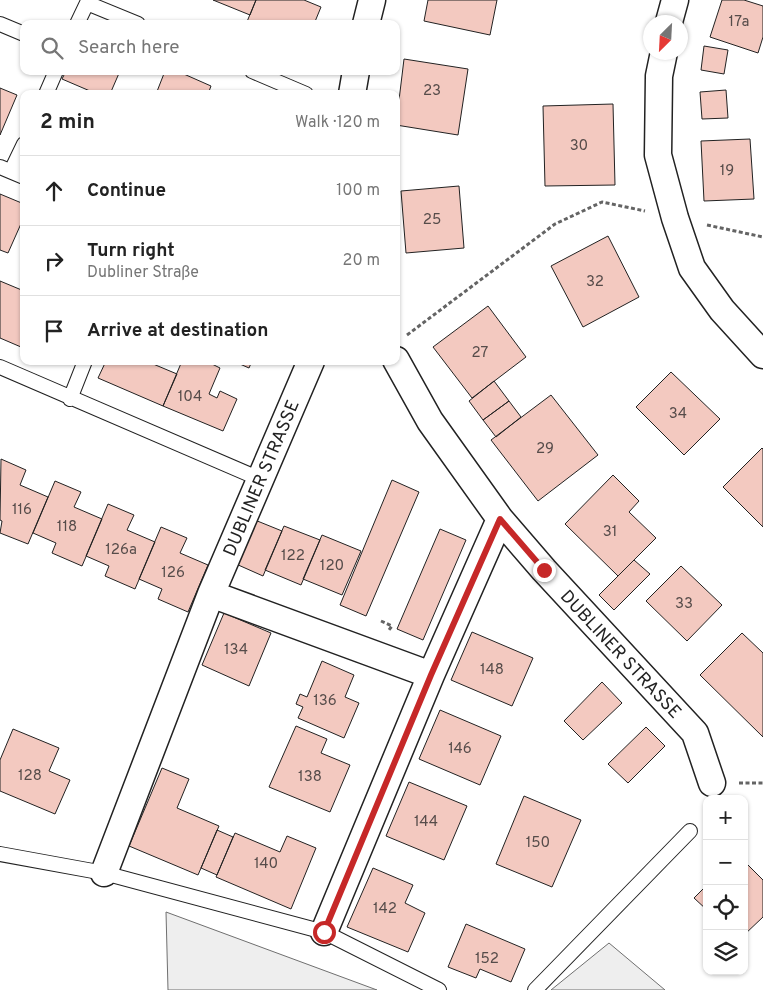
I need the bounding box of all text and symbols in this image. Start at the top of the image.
house number: 17a [729,13,749,32]
north arrow [643,15,688,60]
search box [20,20,400,75]
icon: search [38,34,66,62]
text: Search here [78,36,180,60]
house number: 23 [423,82,441,101]
text: 2 min [40,109,95,136]
text: Walk · 120 m [295,113,380,133]
house number: 30 [570,137,588,156]
house number: 19 [720,162,734,181]
icon: ahead [40,177,68,205]
text: Continue [87,179,166,203]
text: 100 m [336,181,380,201]
house number: 25 [423,211,441,230]
text: Turn right [87,239,175,263]
icon: right [40,247,68,275]
text: 20 m [343,251,380,271]
text: Dubliner Straße [87,263,199,283]
house number: 32 [586,273,604,292]
icon: arrive [40,317,68,345]
text: Arrive at destination [87,319,268,343]
house number: 27 [472,344,489,363]
house number: 104 [178,388,202,407]
street label: DUBLINER STRASSE [219,397,306,560]
house number: 34 [669,405,687,424]
house number: 29 [536,440,554,459]
house number: 116 [12,501,32,520]
house number: 118 [57,518,77,537]
house number: 31 [603,523,617,542]
house number: 126a [105,541,137,560]
house number: 122 [281,547,305,566]
house number: 120 [320,557,344,576]
route end [533,559,556,582]
house number: 126 [161,564,185,583]
street label: DUBLINER STRASSE [554,586,685,724]
house number: 33 [675,595,693,614]
house number: 134 [224,641,248,660]
house number: 148 [480,661,504,680]
house number: 136 [313,692,337,711]
house number: 146 [448,740,472,759]
house number: 128 [18,767,42,786]
house number: 138 [298,768,322,787]
map controls [703,795,748,975]
button: + [703,795,748,840]
house number: 144 [414,813,438,832]
house number: 150 [526,834,550,853]
button: − [703,840,748,885]
house number: 140 [254,855,278,874]
button: locate [703,885,748,930]
house number: 142 [373,900,397,919]
route start [313,921,336,944]
button: layers [703,930,748,975]
house number: 152 [475,950,499,969]

